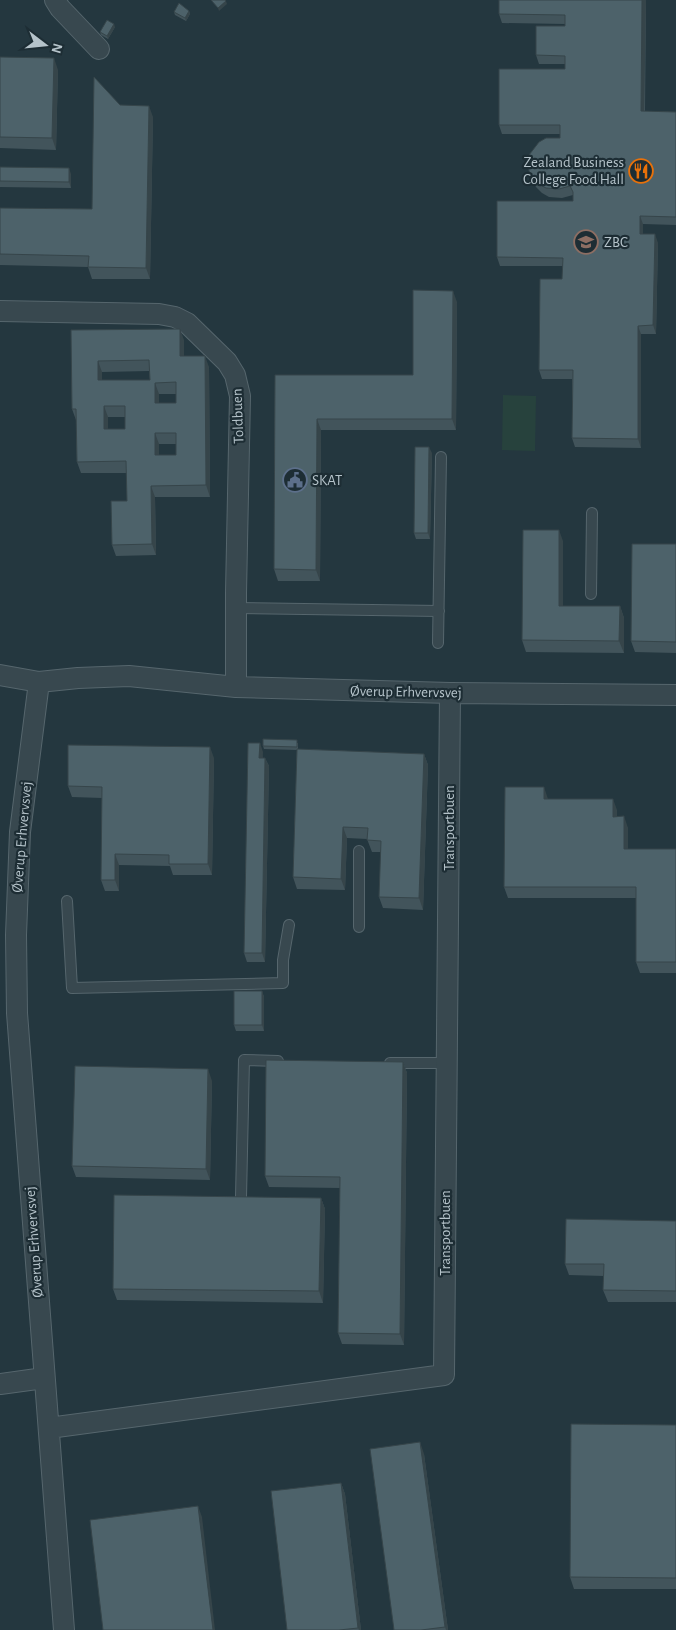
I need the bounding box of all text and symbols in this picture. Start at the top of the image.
north arrow [20,20,70,70]
text: N [48,42,65,55]
place label: Zealand Business College Food Hall [523,155,624,187]
restaurant icon: Zealand Business College Food Hall [628,158,654,184]
school or university icon: ZBC [573,229,599,255]
place label: ZBC [604,235,628,250]
street label: Toldbuen [230,388,246,444]
public building icon: SKAT [282,467,308,493]
place label: SKAT [312,473,343,488]
street label: Øverup Erhvervsvej [350,684,462,700]
street label: Øverup Erhvervsvej [10,781,34,893]
street label: Transportbuen [442,785,457,871]
street label: Øverup Erhvervsvej [23,1186,45,1298]
street label: Transportbuen [438,1190,453,1276]

